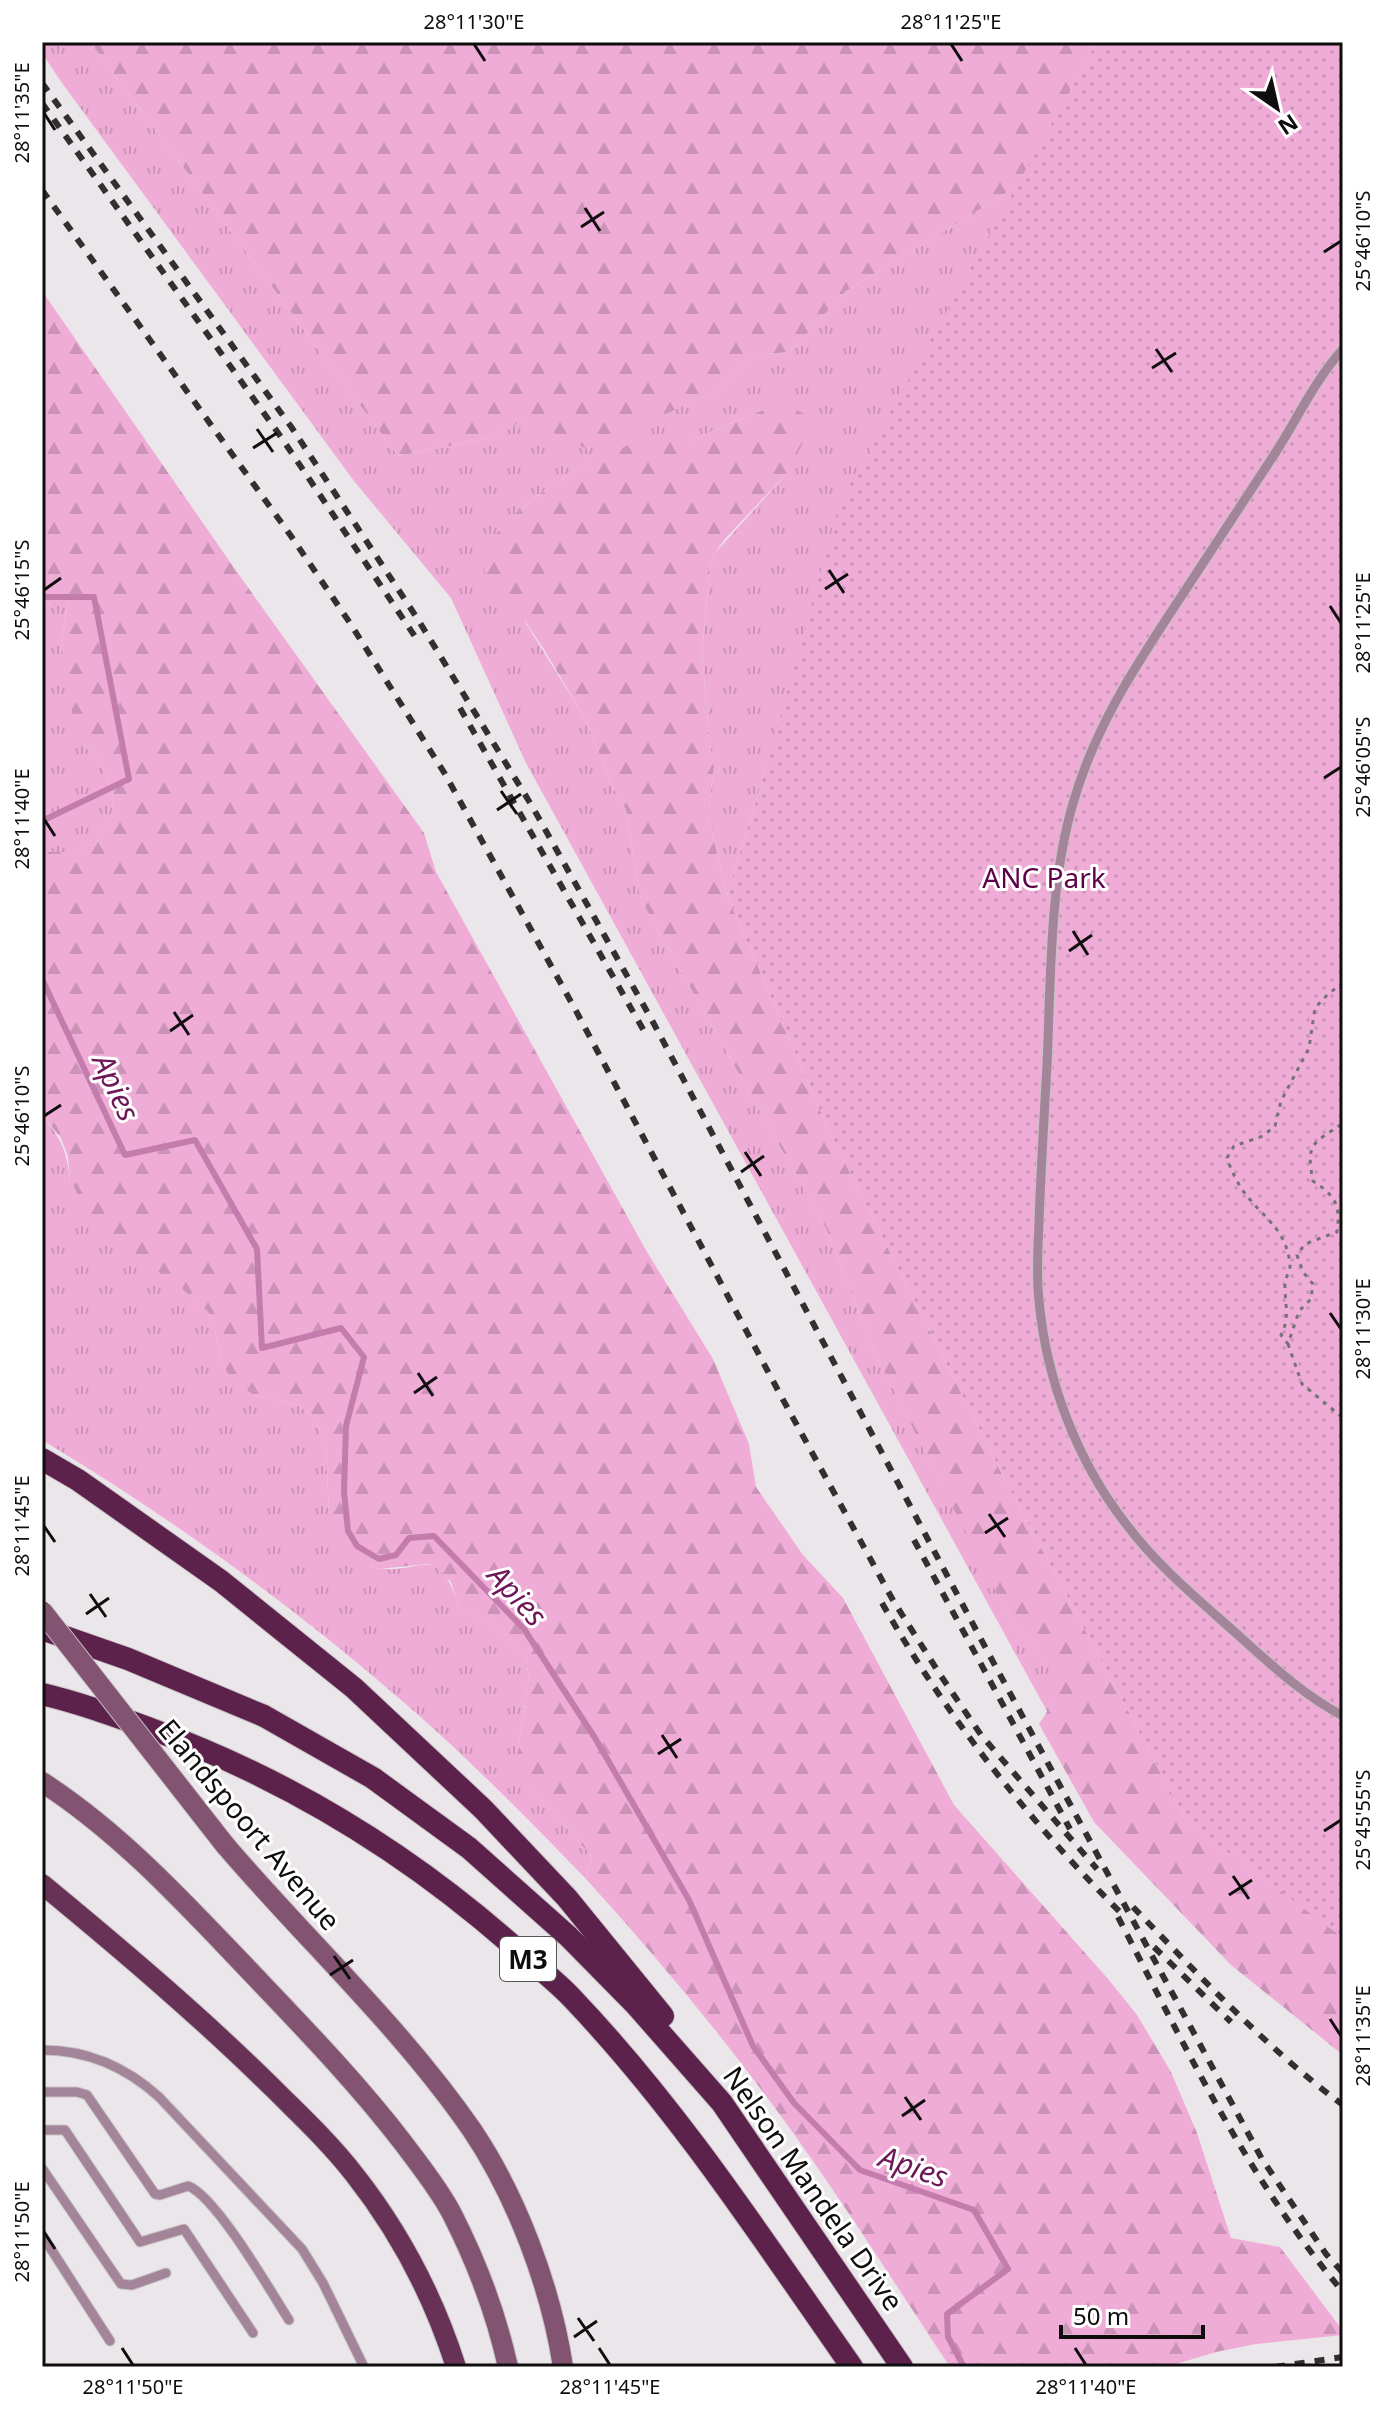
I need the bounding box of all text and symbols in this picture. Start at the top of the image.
text: 28°11'30"E [424,8,524,35]
text: 28°11'25"E [901,8,1001,35]
text: 28°11'35"E [8,63,35,163]
north arrow [1237,68,1317,148]
text: N [1273,108,1305,143]
text: 25°46'10"S [1349,191,1376,291]
text: 25°46'15"S [8,540,35,640]
text: 28°11'25"E [1349,573,1376,673]
text: 25°46'05"S [1349,717,1376,817]
text: 28°11'40"E [8,769,35,869]
park label: ANC Park [982,858,1106,896]
water label: Apies [83,1045,150,1127]
text: 25°46'10"S [8,1066,35,1166]
text: 28°11'30"E [1349,1279,1376,1379]
text: 28°11'45"E [8,1476,35,1576]
water label: Apies [478,1554,557,1635]
street label: Elandspoort Avenue [150,1710,350,1938]
text: 25°45'55"S [1349,1770,1376,1870]
road number: M3 [500,1937,556,1981]
text: 28°11'35"E [1349,1986,1376,2086]
street label: Nelson Mandela Drive [715,2058,913,2318]
water label: Apies [872,2135,954,2197]
text: 28°11'50"E [8,2182,35,2282]
scale bar [1061,2289,1203,2339]
text: 50 m [1073,2299,1129,2332]
text: 28°11'50"E [83,2373,183,2400]
text: 28°11'45"E [560,2373,660,2400]
text: 28°11'40"E [1036,2373,1136,2400]

